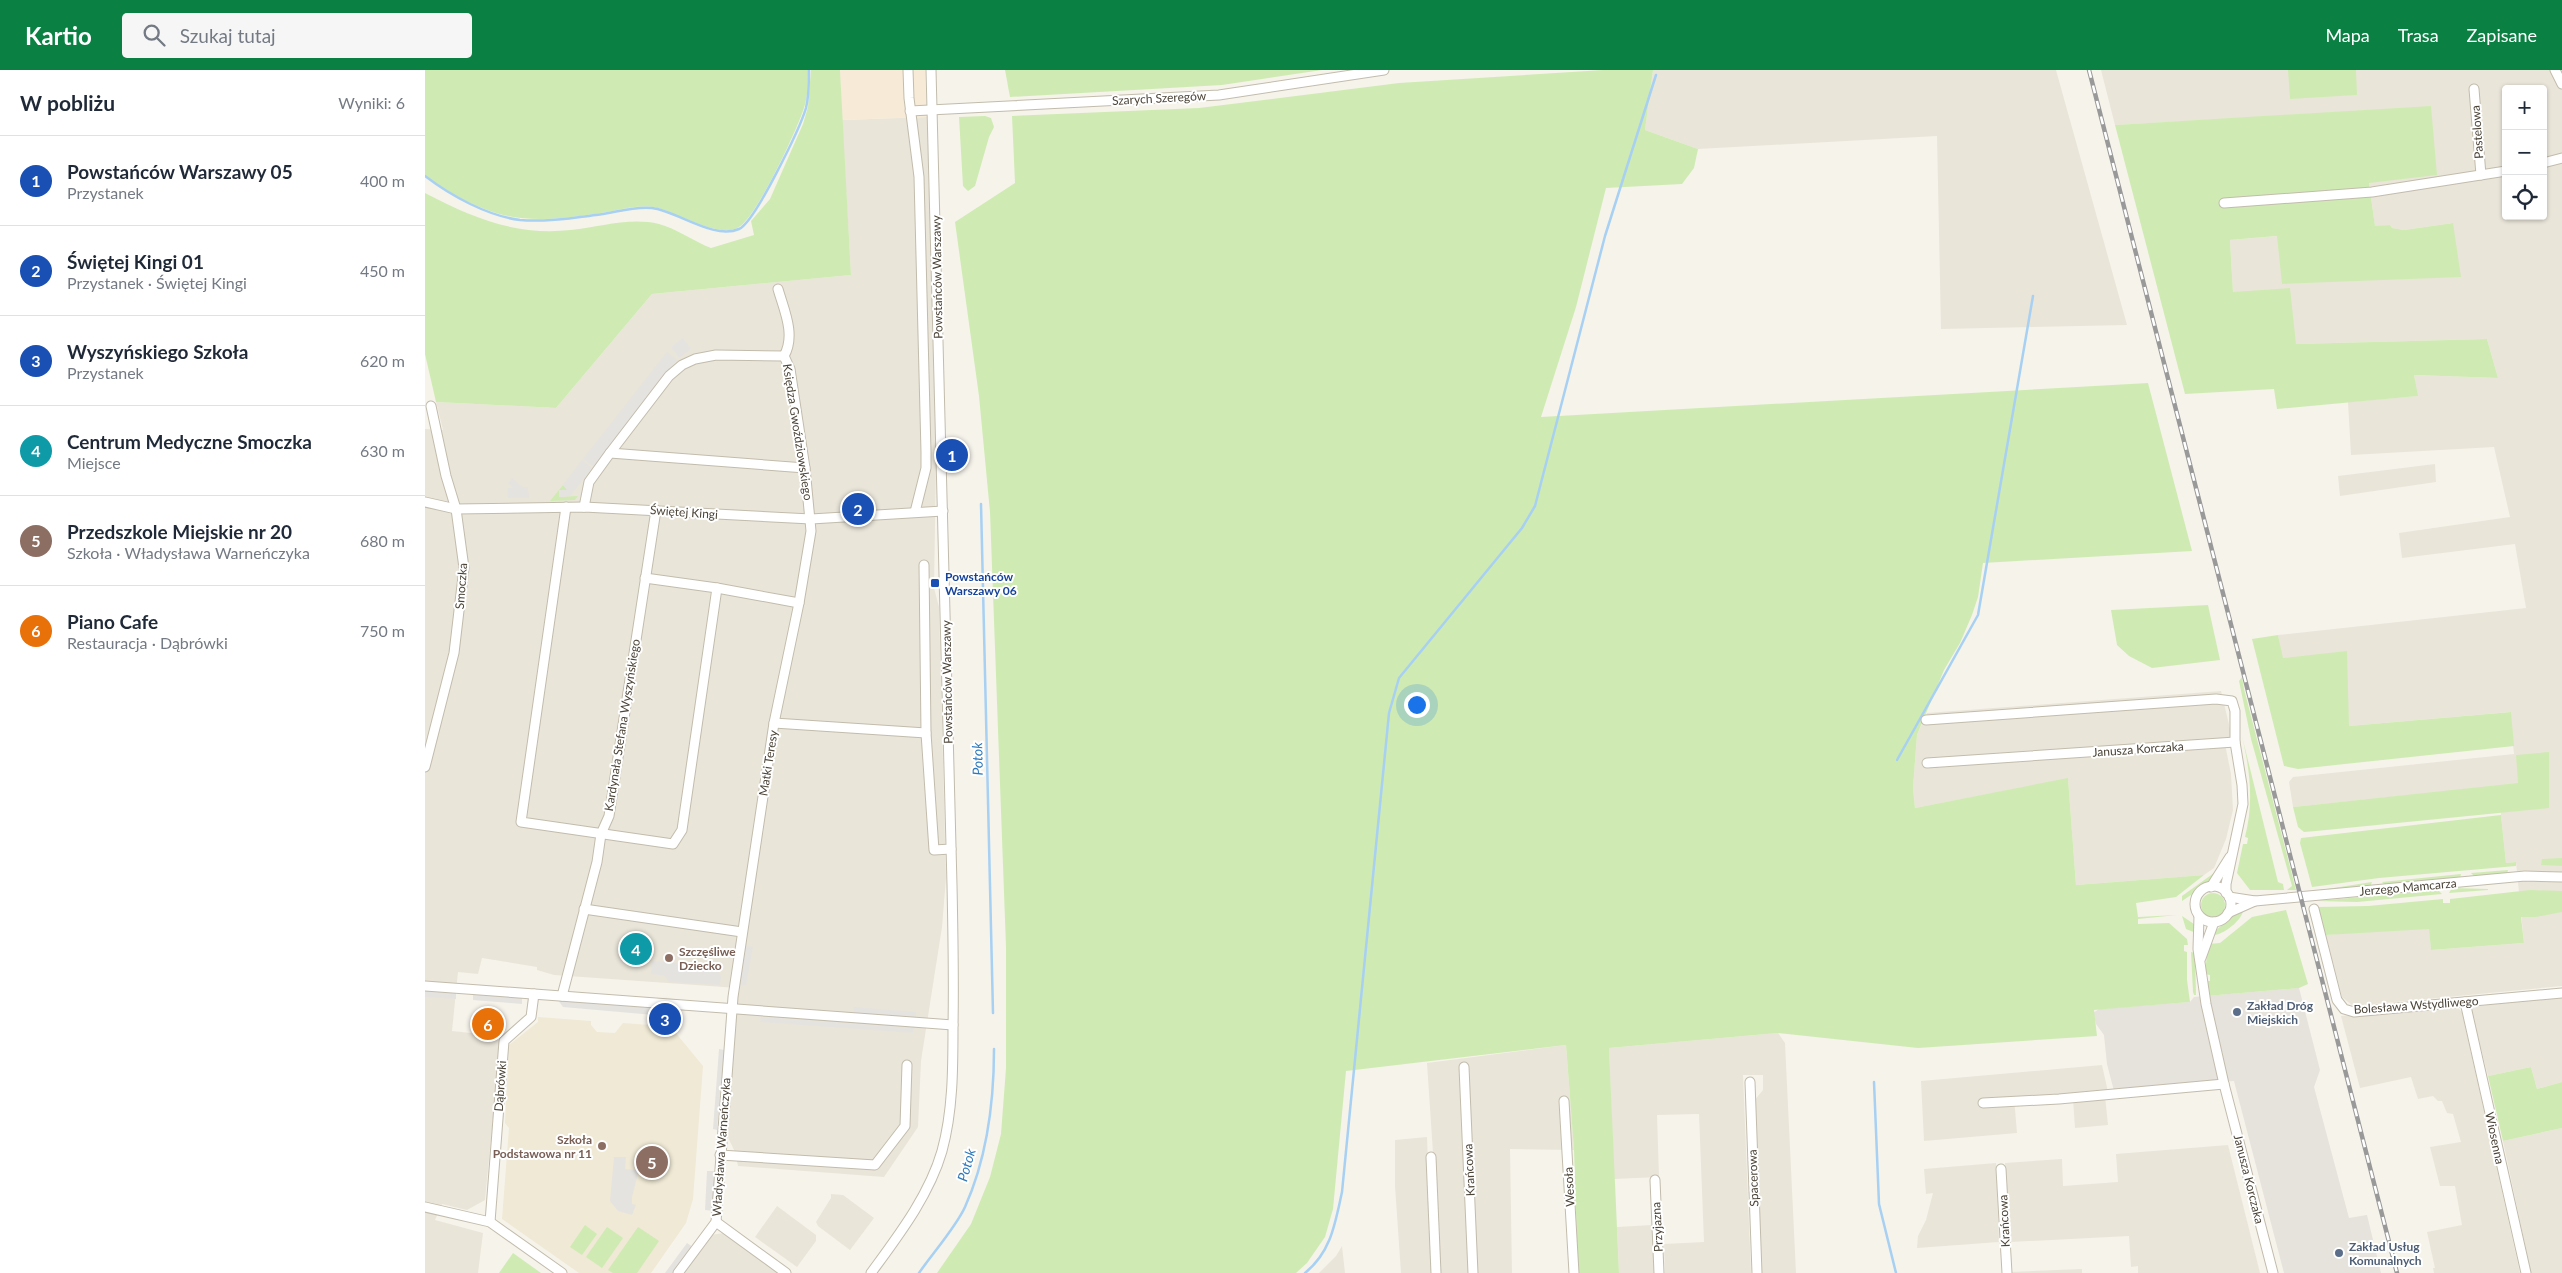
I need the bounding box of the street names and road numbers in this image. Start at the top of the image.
street label: Szarych Szeregów [1112,88,1207,108]
street label: Pastelowa [2468,105,2486,159]
street label: Powstańców Warszawy [928,214,946,339]
street label: Księdza Gwoździowskiego [780,363,816,502]
street label: Świętej Kingi [649,502,719,522]
street label: Smoczka [452,562,470,610]
street label: Powstańców Warszawy [938,619,956,744]
street label: Kardynała Stefana Wyszyńskiego [601,638,643,812]
street label: Matki Teresy [755,728,781,797]
street label: Janusza Korczaka [2092,738,2184,760]
street label: Jerzego Mamcarza [2359,875,2457,899]
street label: Bolesława Wstydliwego [2353,993,2479,1017]
street label: Dąbrówki [491,1060,509,1112]
street label: Władysława Warneńczyka [709,1077,733,1217]
street label: Wiosenna [2482,1111,2508,1165]
street label: Janusza Korczaka [2231,1133,2267,1225]
street label: Krańcowa [1460,1143,1478,1197]
street label: Spacerowa [1745,1149,1761,1207]
street label: Wesoła [1560,1167,1578,1207]
street label: Krańcowa [1995,1194,2013,1248]
street label: Przyjazna [1648,1202,1666,1252]

